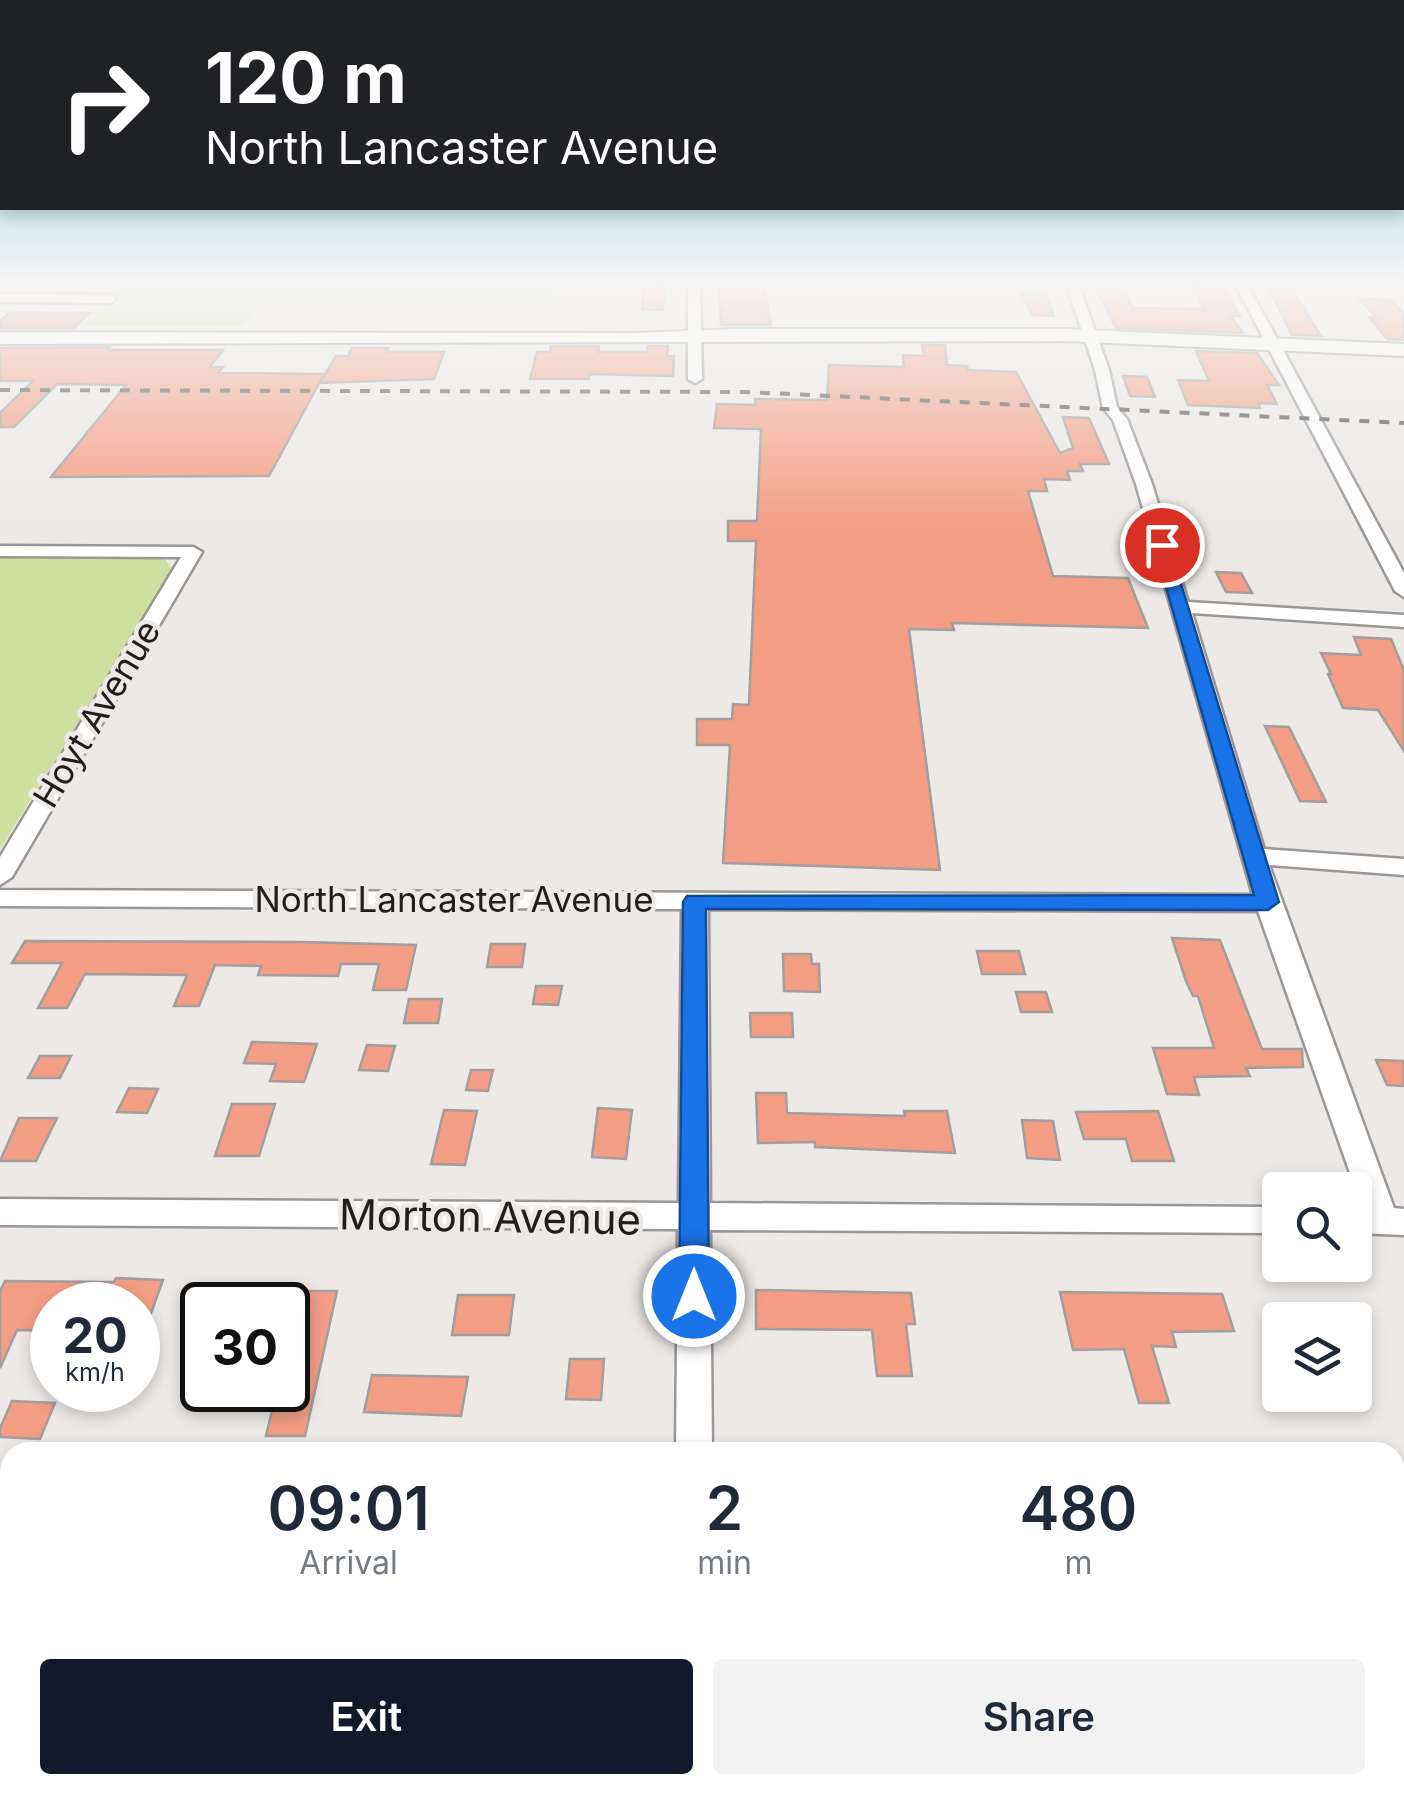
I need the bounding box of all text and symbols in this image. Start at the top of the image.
text: 120 m [205,35,407,120]
icon: right [40,40,170,170]
text: North Lancaster Avenue [205,120,718,175]
pin [1120,503,1205,588]
icon: arrive [1135,518,1190,573]
street label: Hoyt Avenue [24,612,168,815]
street label: North Lancaster Avenue [254,878,654,920]
map controls [1262,1172,1372,1412]
button: search [1262,1172,1372,1282]
street label: Morton Avenue [338,1188,642,1245]
position arrow [642,1244,746,1348]
speed limit sign: 30 [180,1282,310,1412]
button: layers [1262,1302,1372,1412]
text: 20 [62,1305,128,1365]
text: km/h [65,1357,125,1387]
text: 09:01 [268,1472,430,1544]
text: 2 [706,1472,743,1544]
text: 480 [1019,1472,1137,1544]
text: Arrival [299,1543,398,1582]
text: min [697,1543,752,1582]
text: m [1064,1543,1092,1582]
button: Exit [40,1659,693,1774]
button: Share [713,1659,1365,1774]

